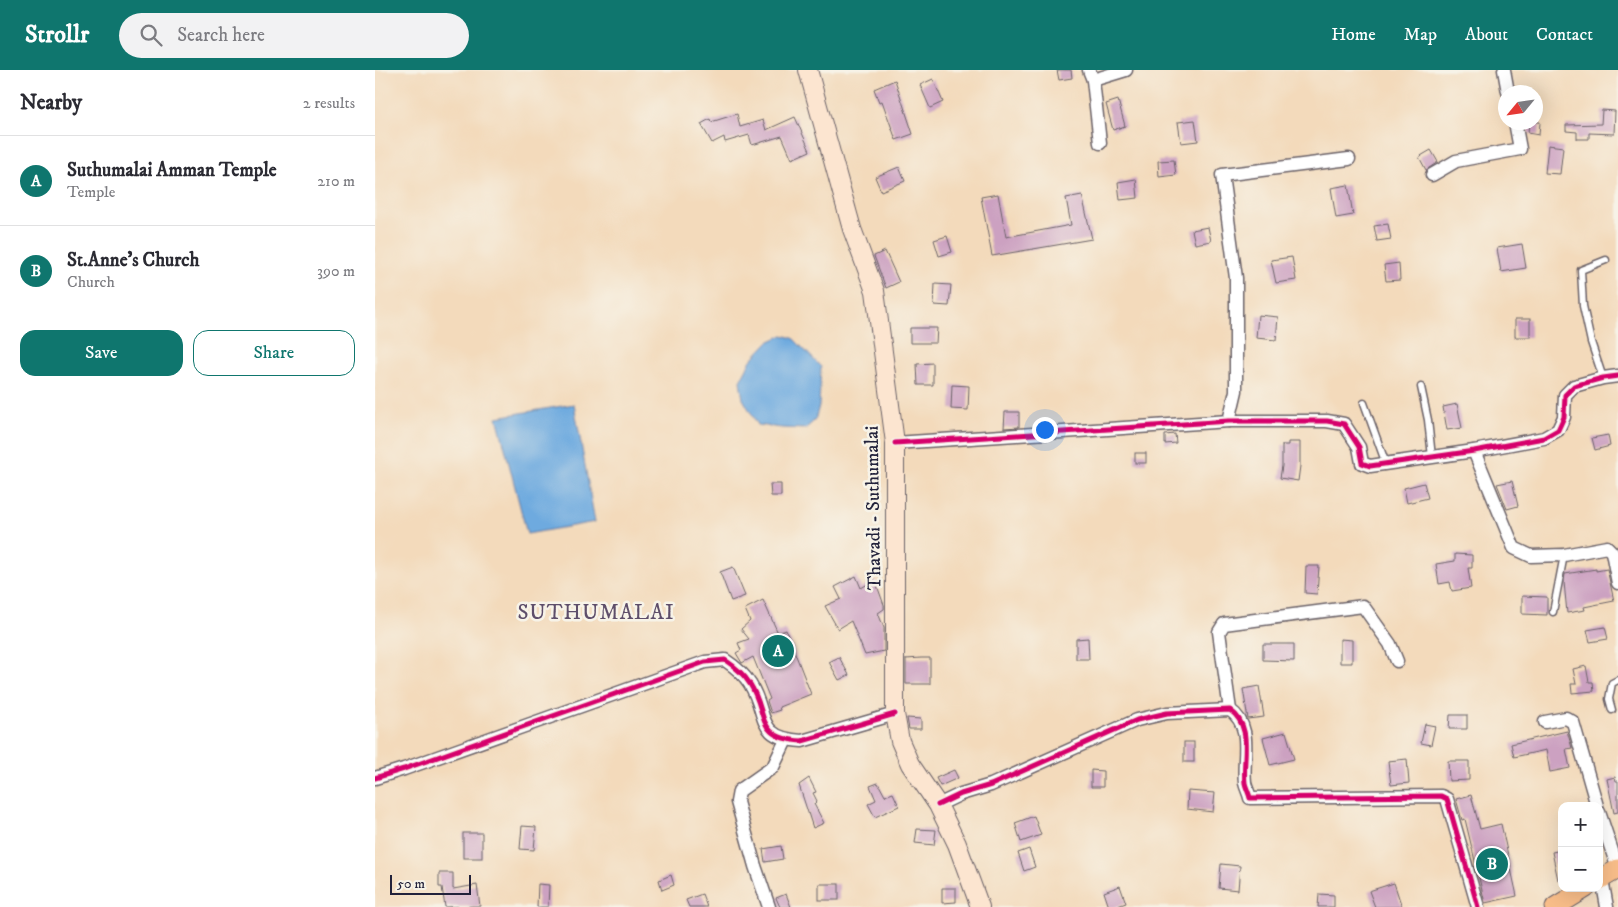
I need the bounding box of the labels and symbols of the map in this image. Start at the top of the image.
north arrow [1498,85,1543,130]
your location [1032,417,1058,443]
street label: Thavadi - Suthumalai [861,426,886,590]
district label: SUTHUMALAI [517,600,675,626]
pin: A [762,632,794,670]
pin: B [1476,845,1508,883]
scale bar [390,872,471,895]

